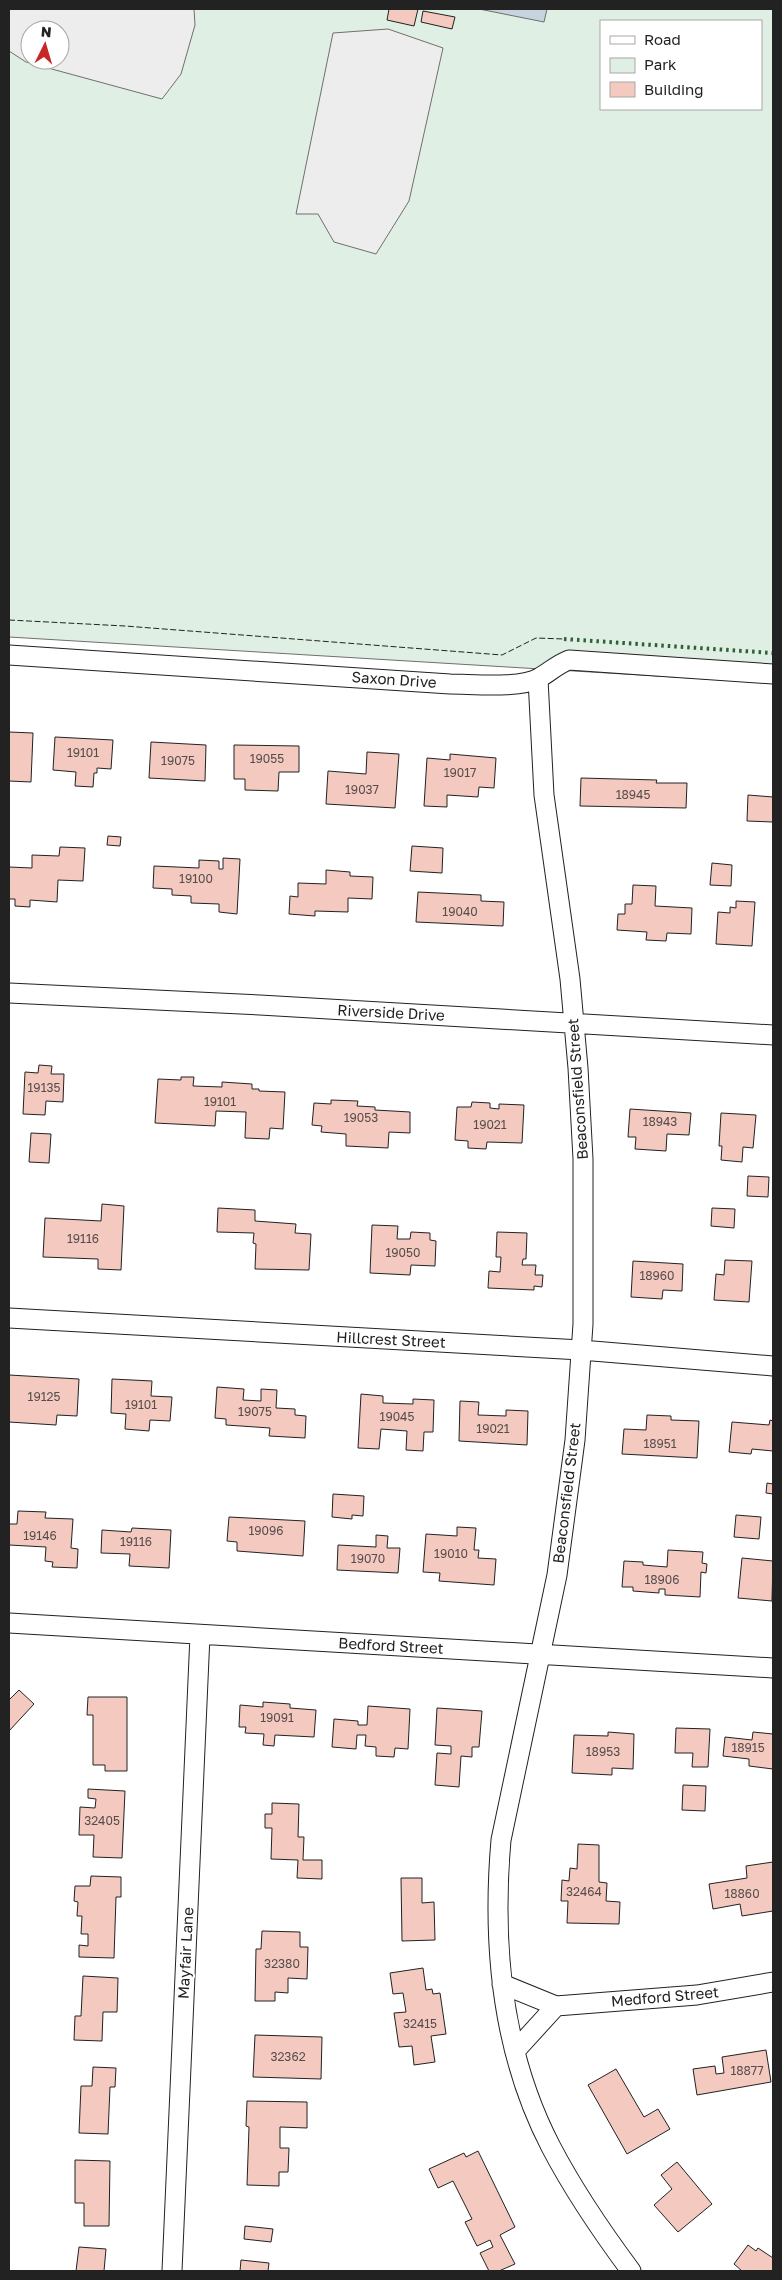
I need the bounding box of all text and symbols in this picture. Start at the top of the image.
north arrow [20,20,70,70]
legend [600,20,762,110]
text: N [40,23,52,40]
text: Road [644,30,681,48]
text: Park [644,55,677,73]
text: Building [644,80,704,98]
street label: Saxon Drive [351,667,437,691]
house number: 19101 [67,745,99,760]
house number: 19055 [250,751,284,766]
house number: 19075 [161,753,195,768]
house number: 19017 [444,765,476,780]
house number: 19037 [345,782,379,797]
house number: 18945 [616,787,650,802]
house number: 19100 [179,871,213,886]
house number: 19040 [442,904,478,919]
street label: Riverside Drive [337,1000,446,1024]
street label: Beaconsfield Street [563,1018,591,1160]
house number: 19135 [28,1080,60,1095]
house number: 19101 [204,1094,236,1109]
house number: 19053 [344,1110,378,1125]
house number: 18943 [643,1114,677,1129]
house number: 19021 [473,1117,507,1132]
house number: 19116 [67,1231,99,1246]
house number: 19050 [386,1245,420,1260]
house number: 18960 [639,1268,675,1283]
street label: Hillcrest Street [336,1327,446,1351]
house number: 19125 [28,1389,60,1404]
house number: 19101 [125,1397,157,1412]
house number: 19075 [238,1404,272,1419]
house number: 19045 [380,1409,414,1424]
house number: 19021 [476,1421,510,1436]
street label: Beaconsfield Street [548,1421,584,1564]
house number: 18951 [643,1436,677,1451]
house number: 19096 [248,1523,284,1538]
house number: 19146 [23,1528,57,1543]
house number: 19116 [120,1534,152,1549]
house number: 19010 [434,1546,468,1561]
house number: 19070 [351,1551,385,1566]
house number: 18906 [644,1572,680,1587]
street label: Bedford Street [338,1633,444,1657]
house number: 19091 [260,1710,294,1725]
house number: 18915 [731,1740,765,1755]
house number: 18953 [586,1744,620,1759]
house number: 32405 [84,1813,120,1828]
house number: 32464 [566,1884,602,1899]
house number: 18860 [724,1886,760,1901]
street label: Mayfair Lane [174,1906,196,1999]
house number: 32380 [264,1956,300,1971]
street label: Medford Street [610,1982,720,2010]
house number: 32415 [403,2016,437,2031]
house number: 32362 [270,2049,306,2064]
house number: 18877 [730,2063,764,2078]

